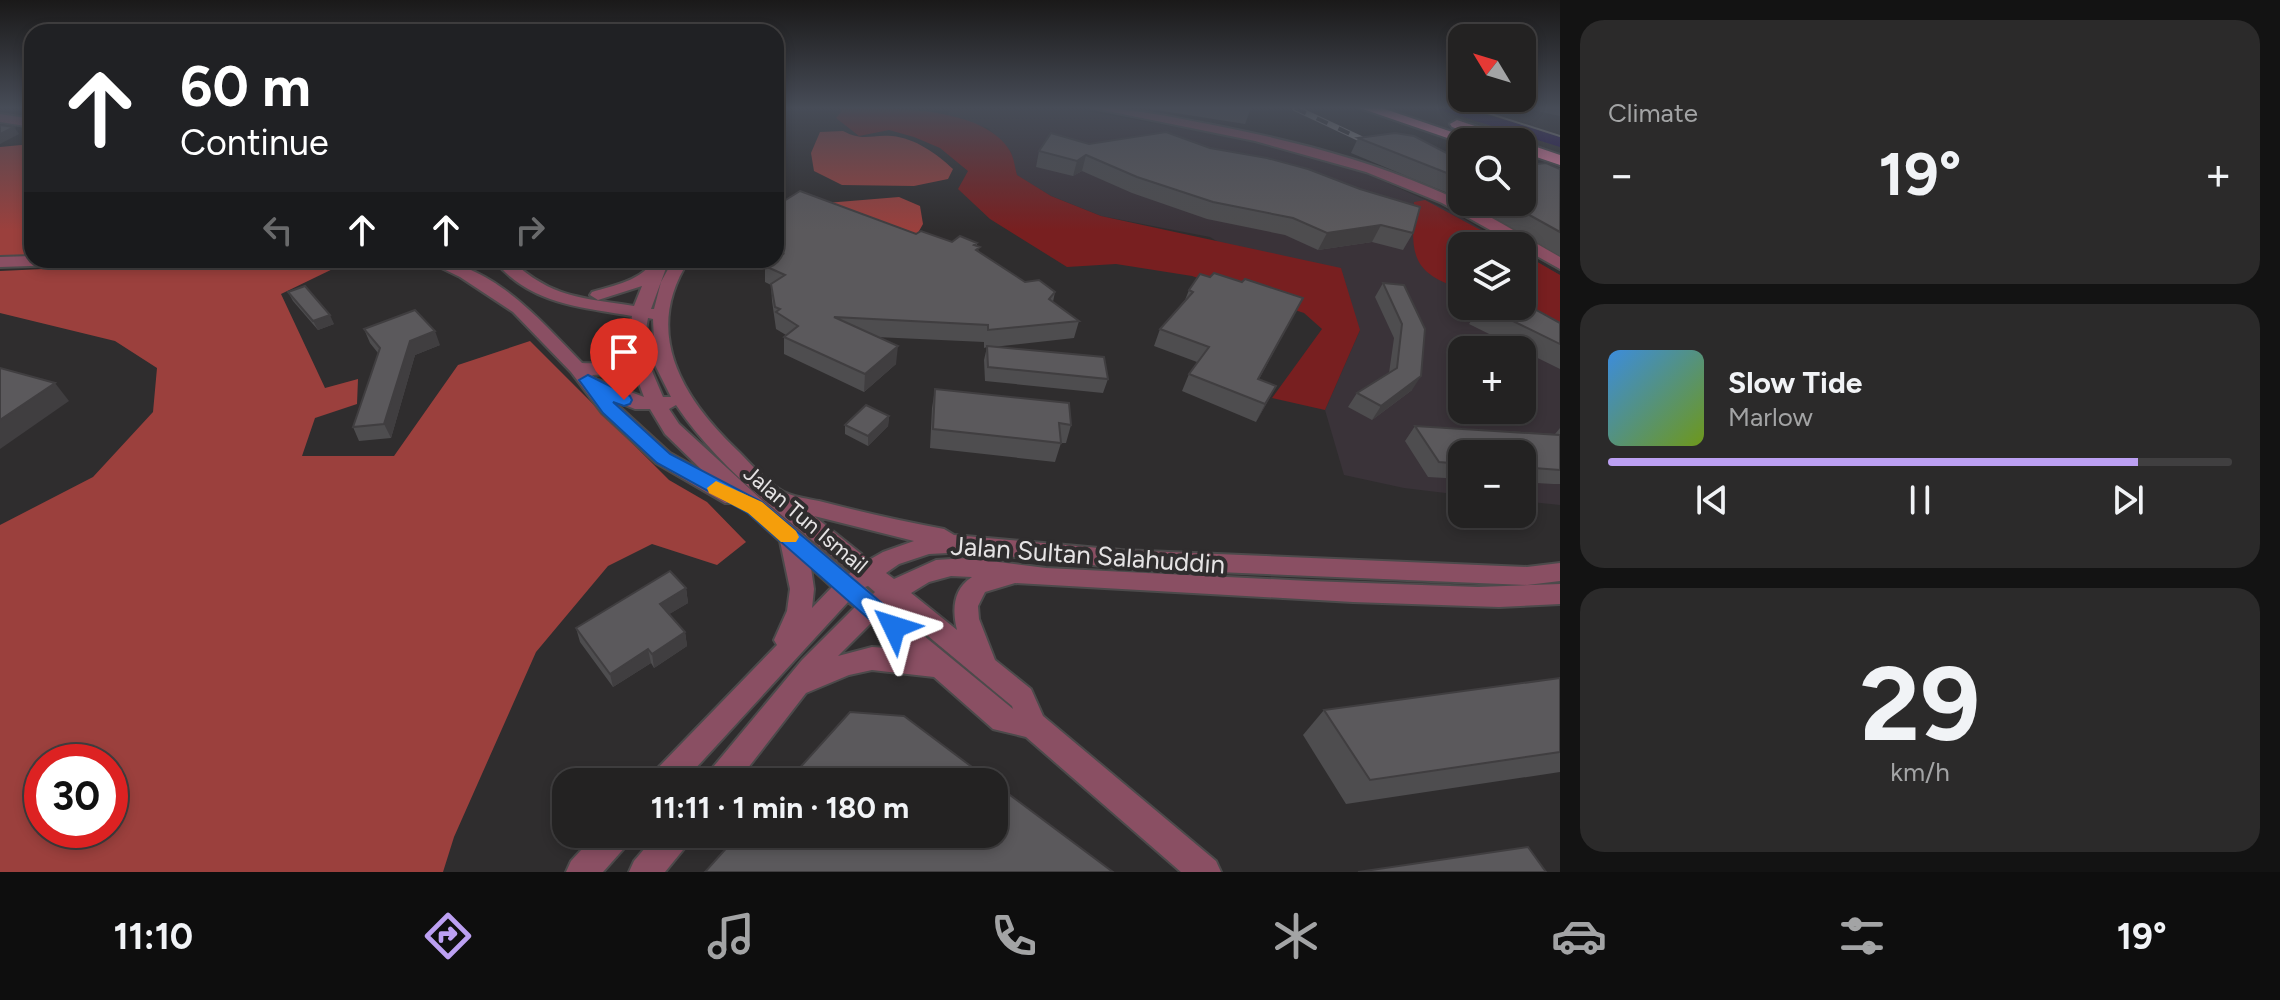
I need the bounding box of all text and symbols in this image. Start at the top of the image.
north arrow [1448,24,1536,112]
map controls [1448,24,1536,528]
text: 60 m [180,53,311,120]
icon: ahead [48,56,152,160]
text: Climate [1608,97,1698,129]
text: Continue [180,121,329,164]
button: search [1448,128,1536,216]
text: 19° [1879,138,1961,210]
text: − [1608,148,1635,201]
text: + [2205,148,2232,201]
icon: left [256,208,300,252]
icon: ahead [340,208,384,252]
icon: ahead [424,208,468,252]
icon: right [508,208,552,252]
button: layers [1448,232,1536,320]
pin [590,318,658,400]
icon: arrive [602,330,646,374]
button: + [1448,336,1536,424]
text: Slow Tide [1728,364,1862,401]
text: Marlow [1728,401,1813,433]
button: − [1448,440,1536,528]
street label: Jalan Tun Ismail [738,460,873,579]
icon: previous [1690,478,1734,522]
icon: pause [1898,478,1942,522]
icon: next [2106,478,2150,522]
street label: Jalan Sultan Salahuddin [950,529,1226,581]
position arrow [852,585,936,669]
text: 29 [1860,641,1980,766]
speed limit sign: 30 [24,744,128,848]
text: km/h [1890,756,1950,788]
text: 11:11 · 1 min · 180 m [651,789,909,826]
icon: directions [420,908,476,964]
icon: music [703,908,759,964]
icon: phone [986,908,1042,964]
icon: climate [1268,908,1324,964]
icon: car [1551,908,1607,964]
icon: filters [1834,908,1890,964]
text: 11:10 [113,915,193,958]
text: 19° [2117,915,2167,958]

